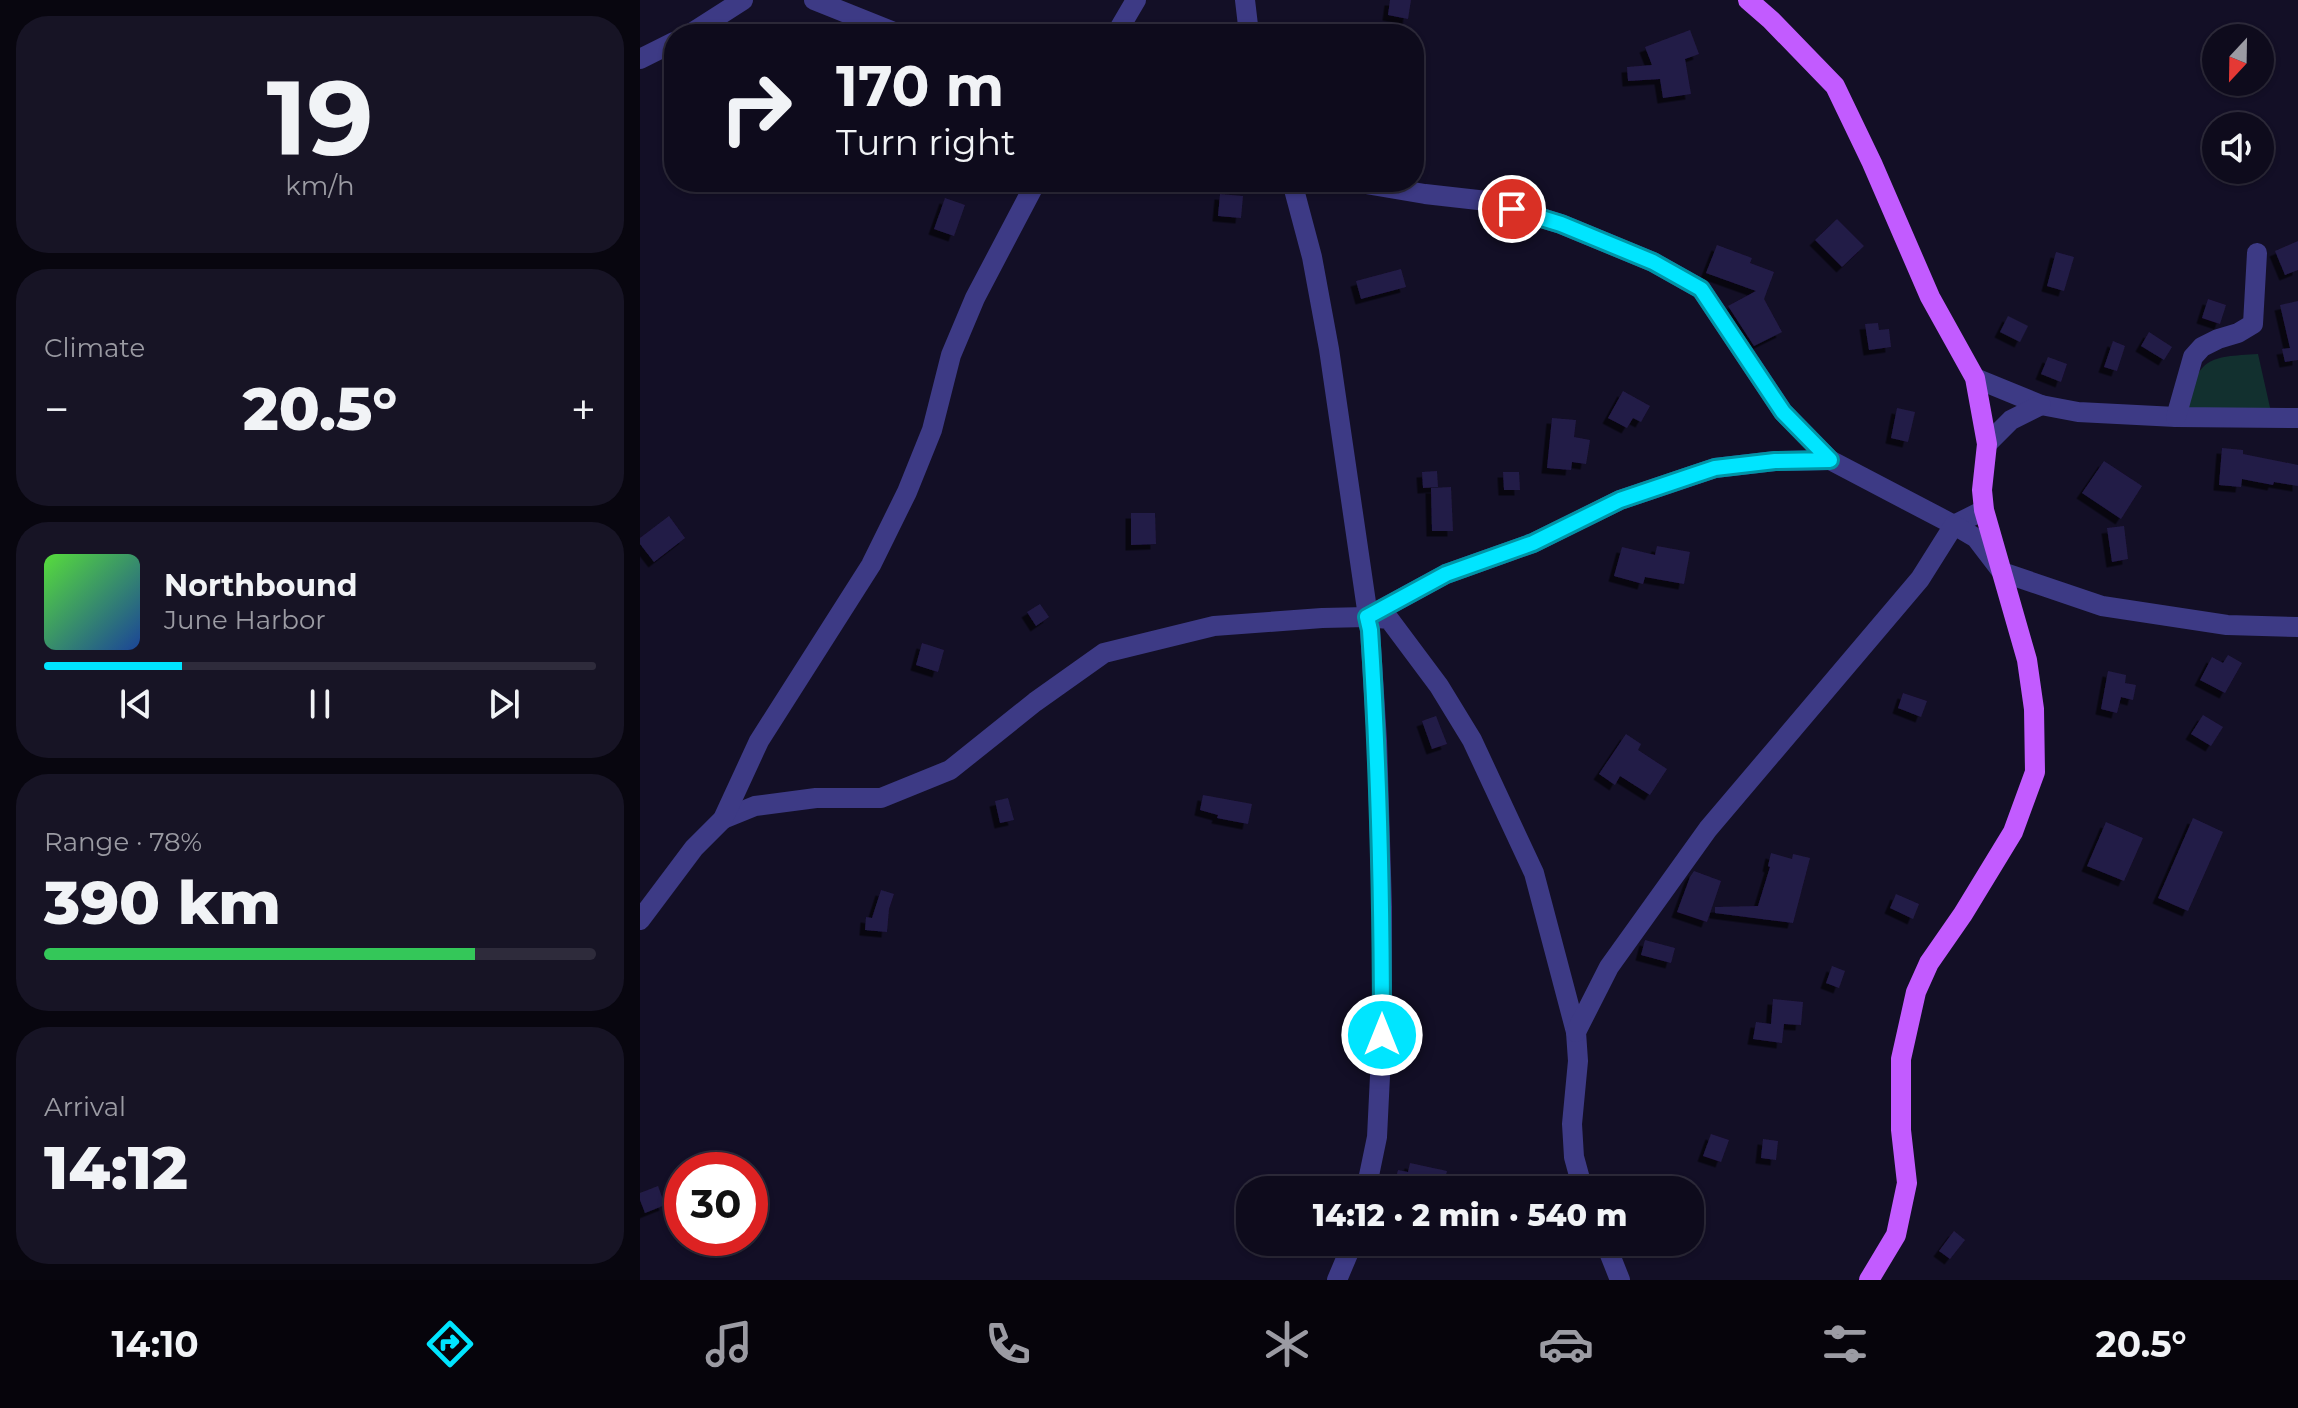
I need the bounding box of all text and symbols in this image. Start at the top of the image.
north arrow [2202,24,2274,96]
map controls [2202,24,2274,184]
text: 170 m [836,52,1004,120]
text: 19 [266,54,374,181]
icon: right [704,56,808,160]
button: sound [2202,112,2274,184]
text: Turn right [836,120,1016,164]
text: km/h [285,170,355,202]
pin [1478,175,1546,243]
icon: arrive [1490,187,1534,231]
text: Climate [44,332,145,364]
text: 20.5° [243,372,397,445]
text: − [44,382,69,436]
text: + [571,382,596,436]
text: Northbound [164,567,358,604]
text: June Harbor [164,604,326,636]
icon: previous [114,682,158,726]
icon: pause [298,682,342,726]
icon: next [482,682,526,726]
text: Range · 78% [44,826,202,858]
text: 390 km [44,866,281,939]
position arrow [1340,993,1424,1077]
text: Arrival [44,1091,126,1123]
text: 14:12 [44,1131,188,1204]
speed limit sign: 30 [664,1152,768,1256]
text: 14:12 · 2 min · 540 m [1313,1197,1627,1234]
icon: directions [422,1316,478,1372]
icon: music [701,1316,757,1372]
icon: phone [980,1316,1036,1372]
icon: climate [1259,1316,1315,1372]
icon: car [1538,1316,1594,1372]
icon: filters [1817,1316,1873,1372]
text: 14:10 [111,1322,199,1366]
text: 20.5° [2096,1322,2186,1366]

